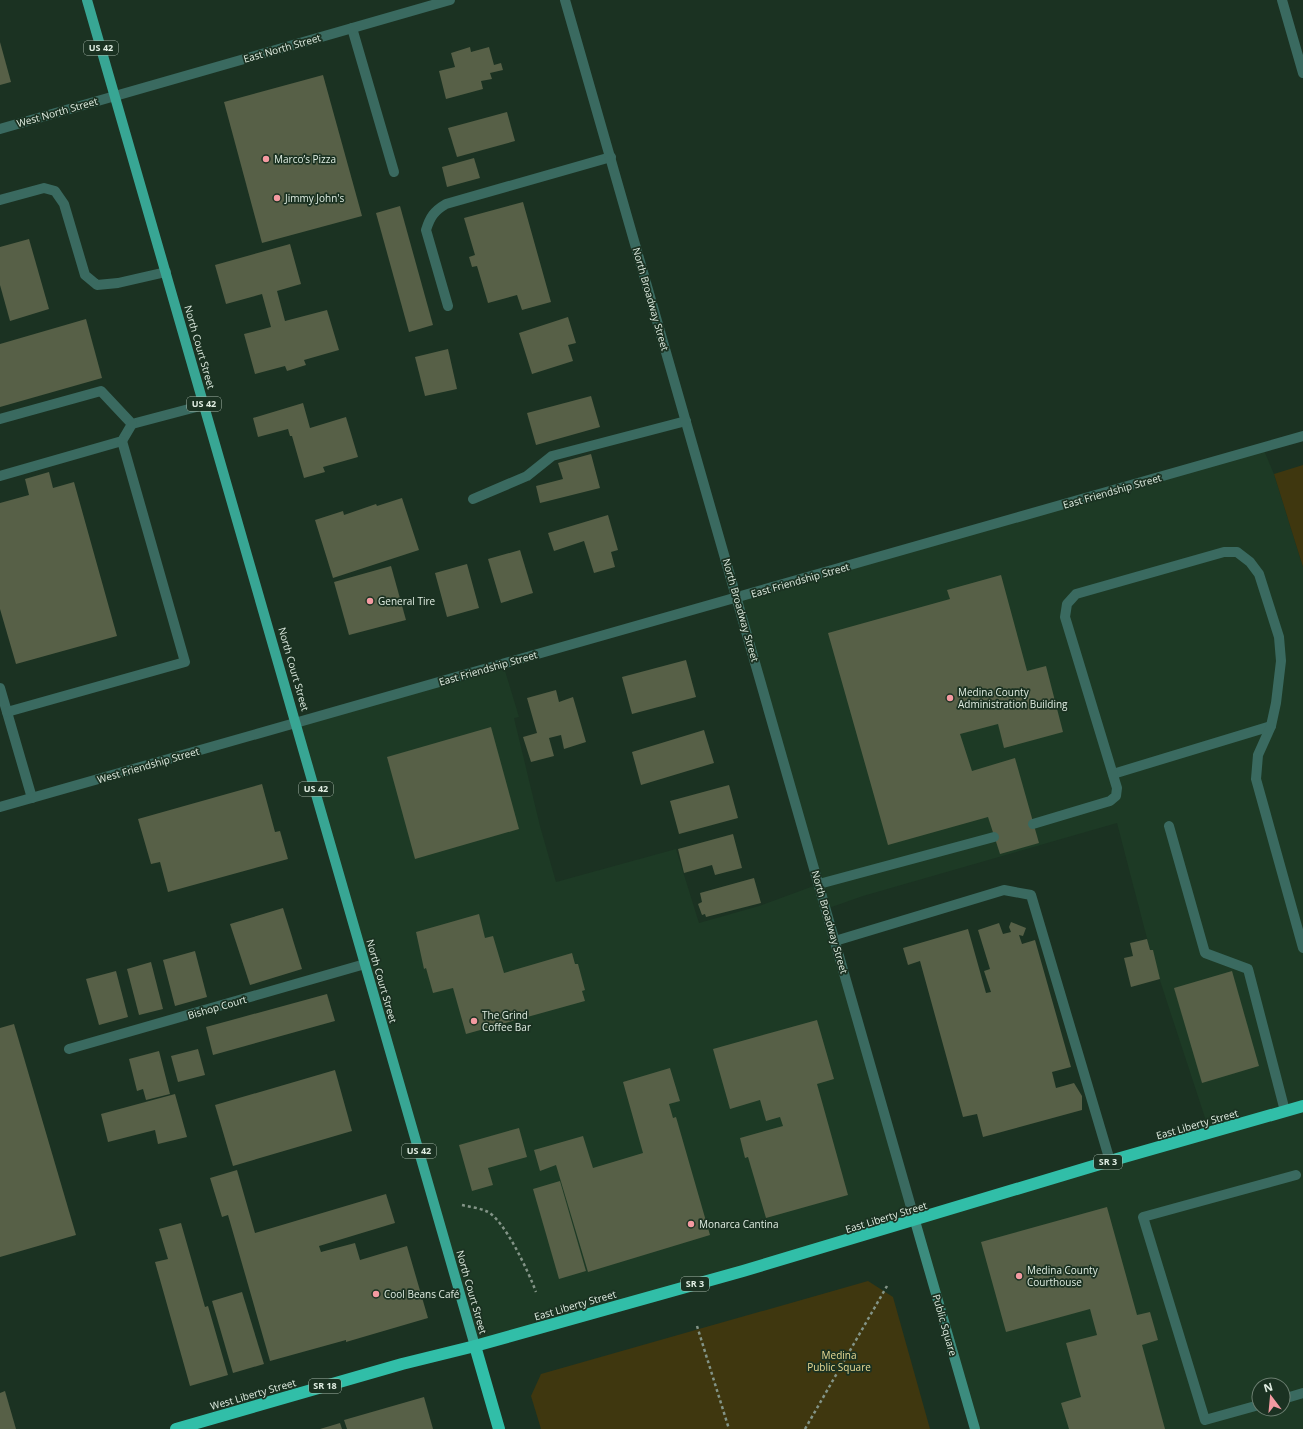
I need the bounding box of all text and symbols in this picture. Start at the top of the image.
street label: East North Street [242,30,323,66]
road number: US 42 [84,41,118,55]
street label: West North Street [15,94,100,130]
place label: Marco’s Pizza [274,152,336,166]
marker: Marco’s Pizza [261,154,271,164]
place label: Jimmy John's [284,191,344,205]
marker: Jimmy John's [272,193,282,203]
street label: North Broadway Street [630,246,673,353]
street label: North Court Street [181,303,219,391]
road number: US 42 [187,397,221,411]
street label: East Friendship Street [1061,470,1163,512]
street label: North Broadway Street [720,557,763,664]
street label: East Friendship Street [749,559,851,601]
place label: General Tire [378,594,436,608]
marker: General Tire [365,596,375,606]
street label: North Court Street [275,625,313,713]
street label: East Friendship Street [437,647,539,689]
place label: Medina County Administration Building [958,685,1068,711]
marker: Medina County Administration Building [945,693,955,703]
street label: West Friendship Street [95,744,201,786]
road number: US 42 [299,782,333,796]
street label: North Broadway Street [809,869,852,976]
street label: North Court Street [363,937,401,1025]
street label: Bishop Court [186,992,249,1022]
place label: The Grind Coffee Bar [482,1008,531,1034]
marker: The Grind Coffee Bar [469,1016,479,1026]
street label: East Liberty Street [1154,1105,1240,1142]
road number: US 42 [402,1144,436,1158]
road number: SR 3 [1094,1155,1122,1169]
street label: East Liberty Street [843,1198,929,1236]
place label: Monarca Cantina [699,1217,779,1231]
marker: Monarca Cantina [686,1219,696,1229]
street label: North Court Street [453,1248,491,1336]
place label: Medina County Courthouse [1027,1263,1099,1289]
marker: Medina County Courthouse [1014,1271,1024,1281]
road number: SR 3 [681,1277,709,1291]
street label: East Liberty Street [532,1286,618,1323]
place label: Cool Beans Café [384,1287,460,1301]
marker: Cool Beans Café [371,1289,381,1299]
street label: Public Square [929,1292,961,1358]
park label: Medina Public Square [807,1348,871,1374]
street label: West Liberty Street [209,1375,298,1413]
north arrow [1251,1377,1291,1417]
text: N [1262,1378,1274,1395]
road number: SR 18 [309,1379,341,1393]

